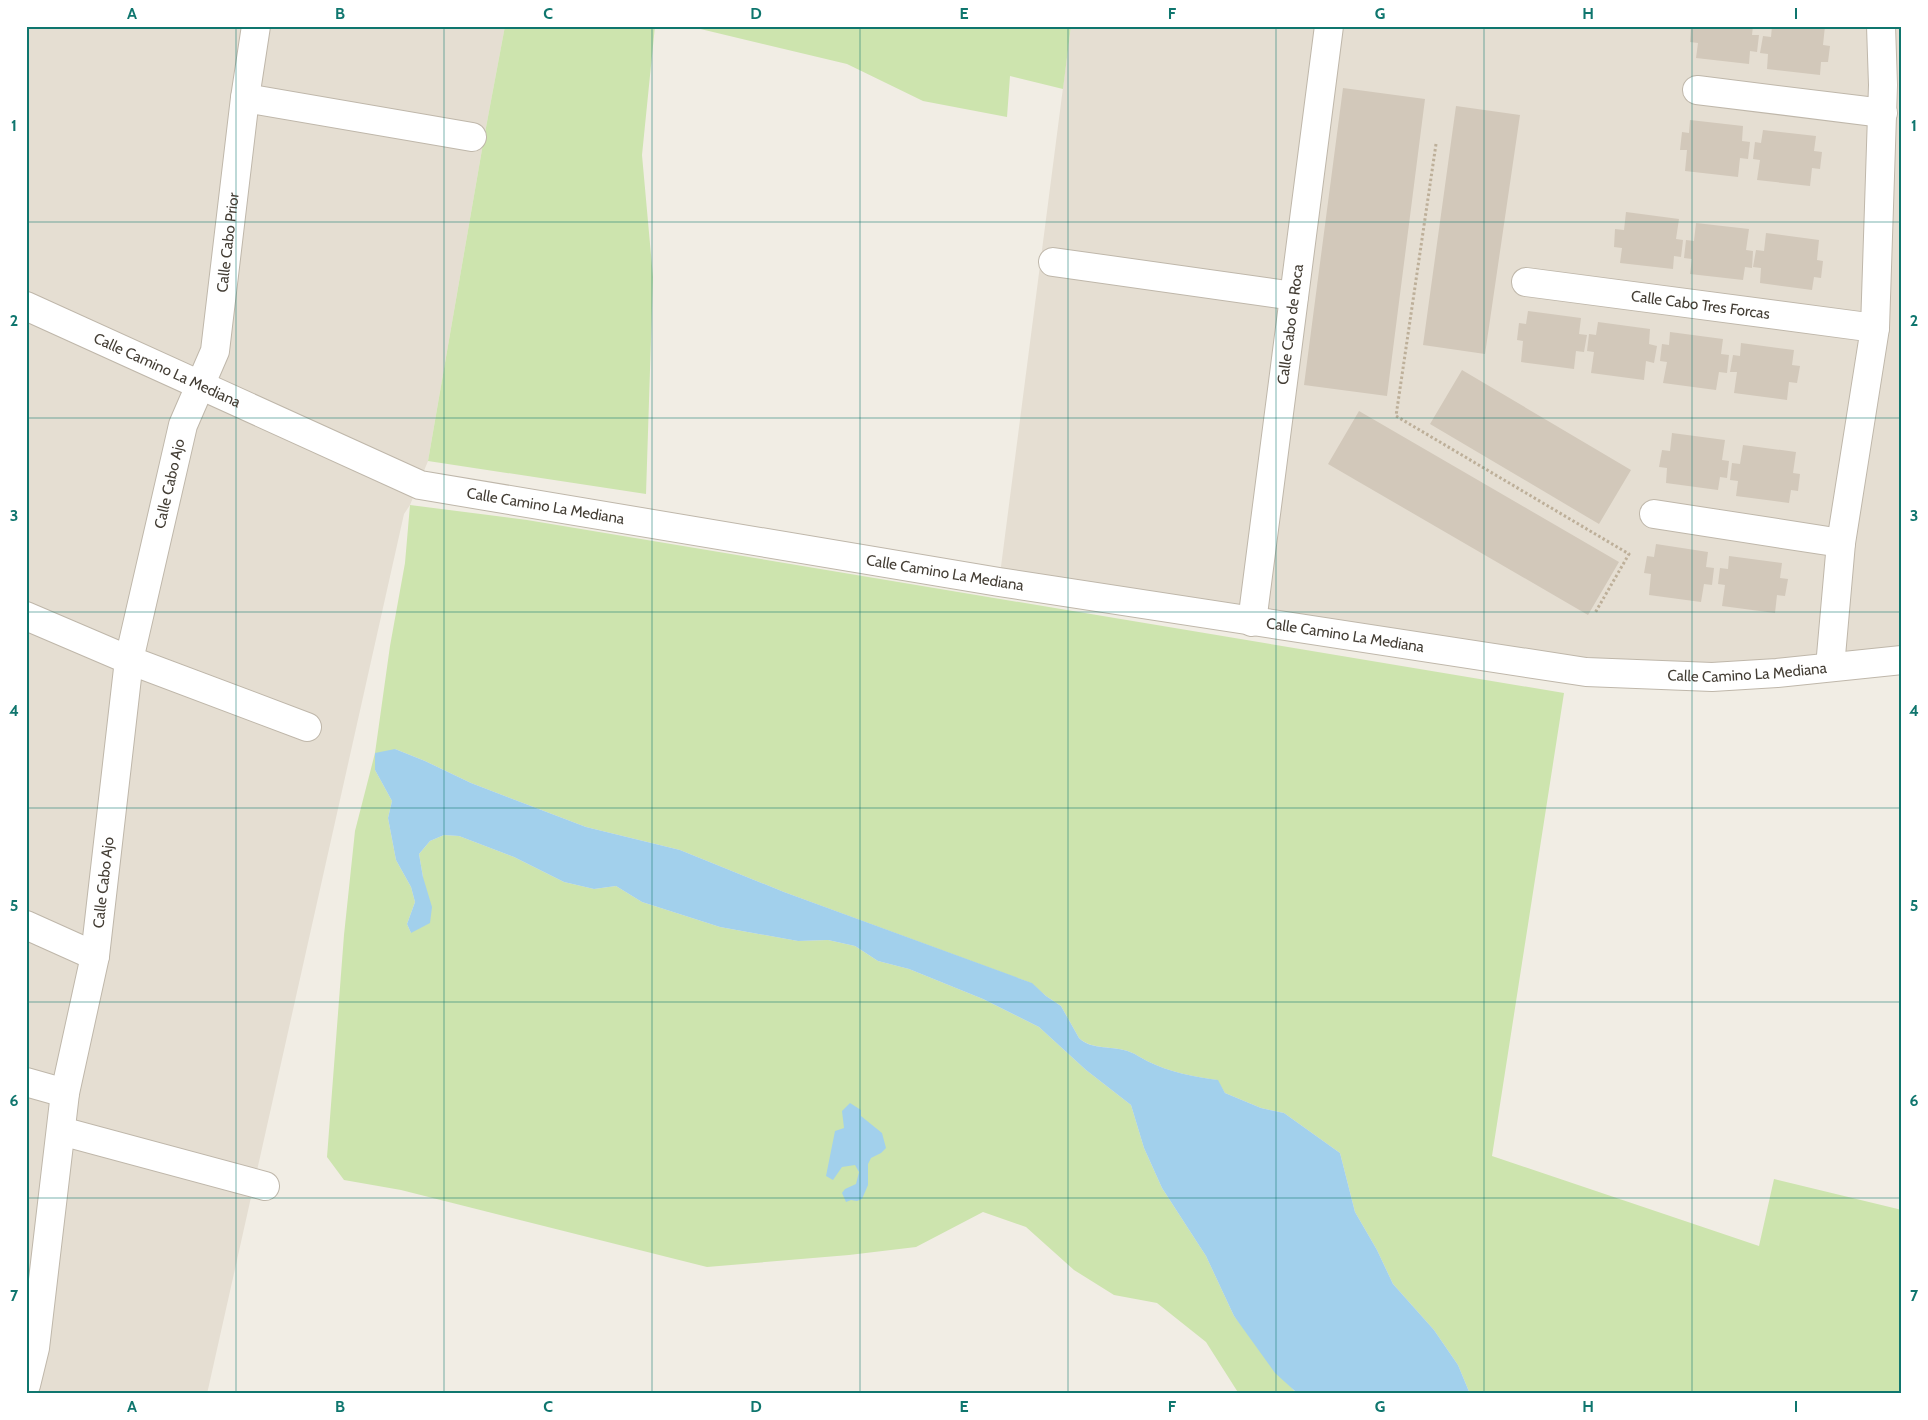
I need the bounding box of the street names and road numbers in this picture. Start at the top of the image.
street label: Calle Cabo Prior [213,191,243,293]
street label: Calle Cabo de Roca [1274,262,1307,386]
street label: Calle Cabo Tres Forcas [1630,287,1771,323]
street label: Calle Camino La Mediana [91,329,244,412]
street label: Calle Cabo Ajo [150,437,189,530]
street label: Calle Camino La Mediana [465,484,626,528]
street label: Calle Camino La Mediana [865,551,1026,595]
street label: Calle Camino La Mediana [1265,614,1426,656]
street label: Calle Camino La Mediana [1667,659,1828,686]
street label: Calle Cabo Ajo [89,836,118,929]

